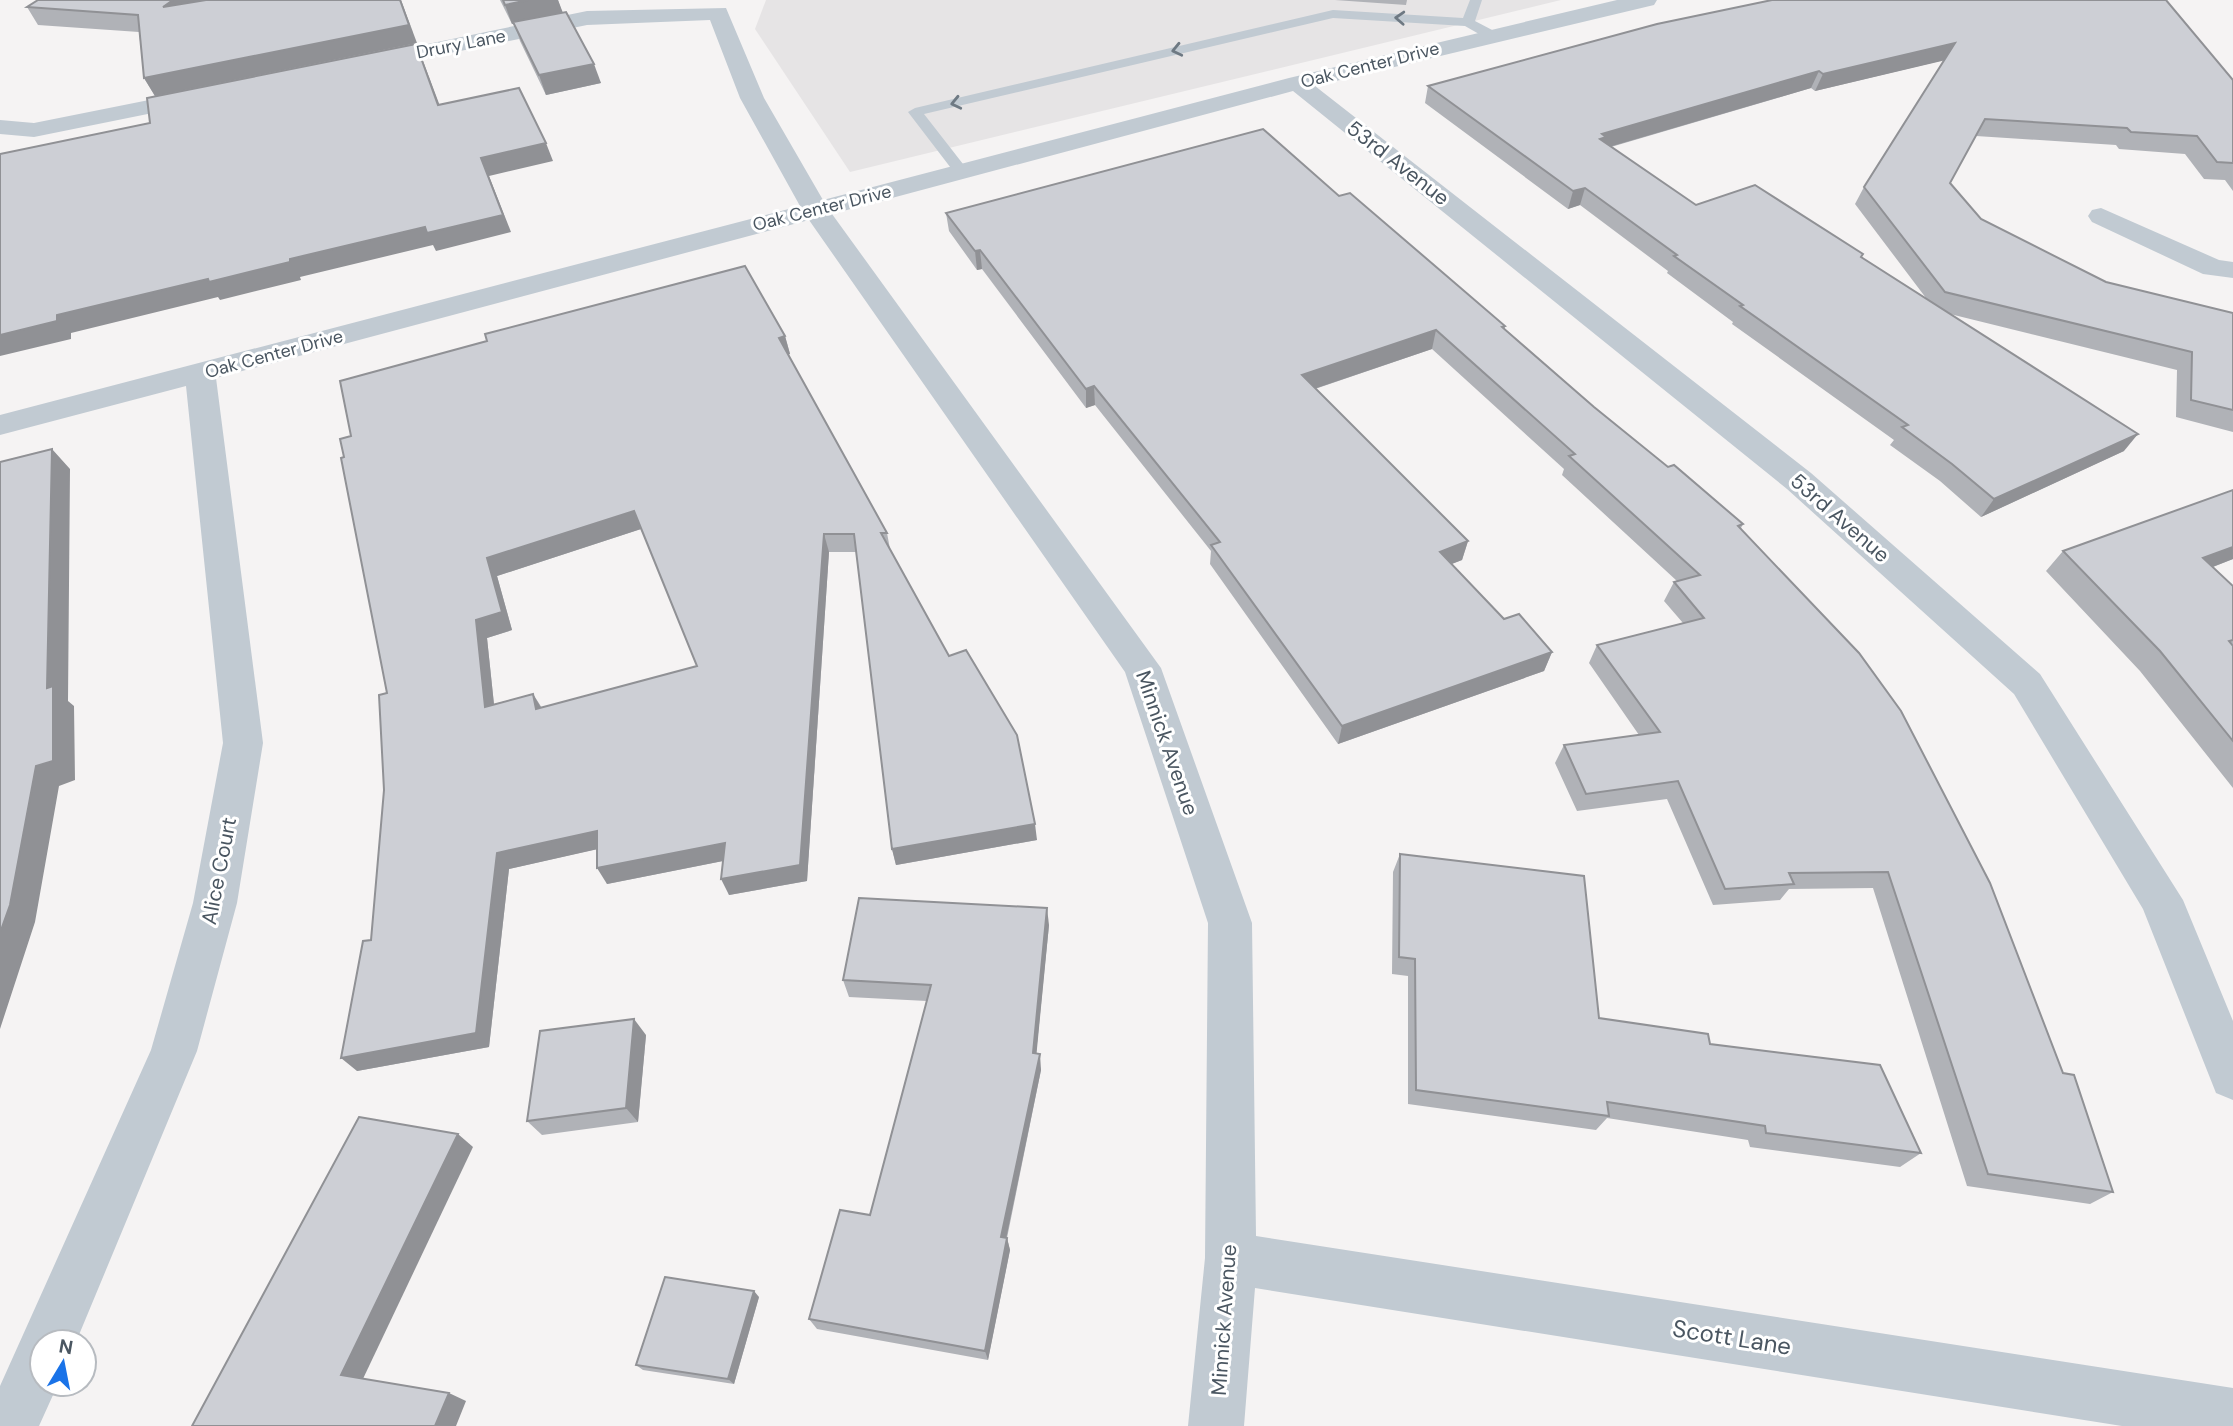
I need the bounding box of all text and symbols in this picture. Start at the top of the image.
one-way arrow [1395,10,1406,25]
street label: Drury Lane [414,24,508,64]
street label: Oak Center Drive [1298,36,1442,94]
one-way arrow [1171,42,1183,57]
one-way arrow [950,94,962,109]
street label: 53rd Avenue [1341,114,1455,212]
street label: Oak Center Drive [750,179,894,237]
street label: Oak Center Drive [202,324,346,384]
street label: 53rd Avenue [1785,467,1896,569]
street label: Minnick Avenue [1129,667,1205,819]
street label: Alice Court [195,815,243,927]
street label: Minnick Avenue [1205,1243,1243,1396]
street label: Scott Lane [1670,1312,1794,1362]
north arrow [28,1328,98,1398]
text: N [57,1333,75,1360]

